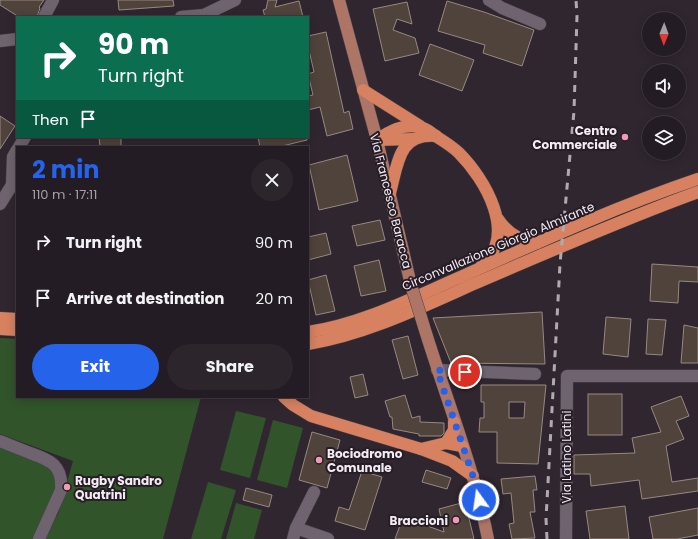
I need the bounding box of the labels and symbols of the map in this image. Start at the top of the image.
north arrow [642,12,686,56]
place label: Centro Commerciale [532,122,618,153]
street label: Via Francesco Baracca [366,132,416,270]
marker: Centro Commerciale [620,132,630,142]
street label: Circonvallazione Giorgio Almirante [399,198,597,294]
pin [448,355,482,389]
street label: Via Latino Latini [558,411,575,503]
place label: Bociodromo Comunale [327,445,403,476]
marker: Bociodromo Comunale [314,455,324,465]
place label: Rugby Sandro Quatrini [75,472,162,503]
position arrow [458,479,500,521]
marker: Rugby Sandro Quatrini [62,482,72,492]
place label: Braccioni [389,512,448,529]
marker: Braccioni [451,515,461,525]

